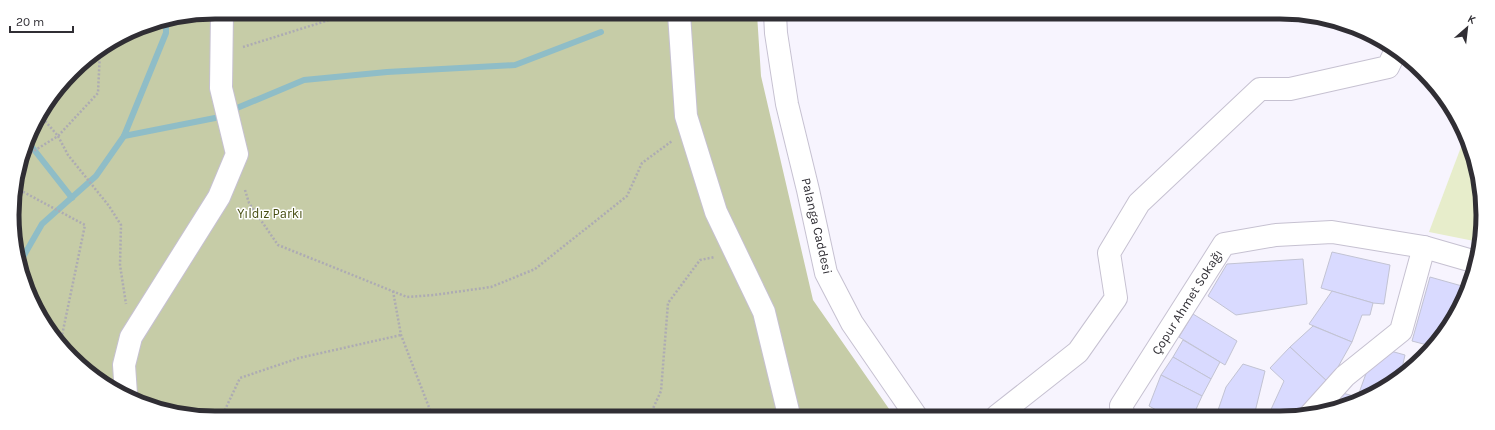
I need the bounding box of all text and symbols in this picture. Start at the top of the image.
scale bar [10,8,73,34]
north arrow [1447,8,1487,48]
text: K [1465,12,1478,27]
text: 20 m [16,15,44,29]
street label: Palanga Caddesi [799,176,835,276]
park label: Yıldız Parkı [237,206,303,221]
street label: Çopur Ahmet Sokağı [1149,247,1225,357]

